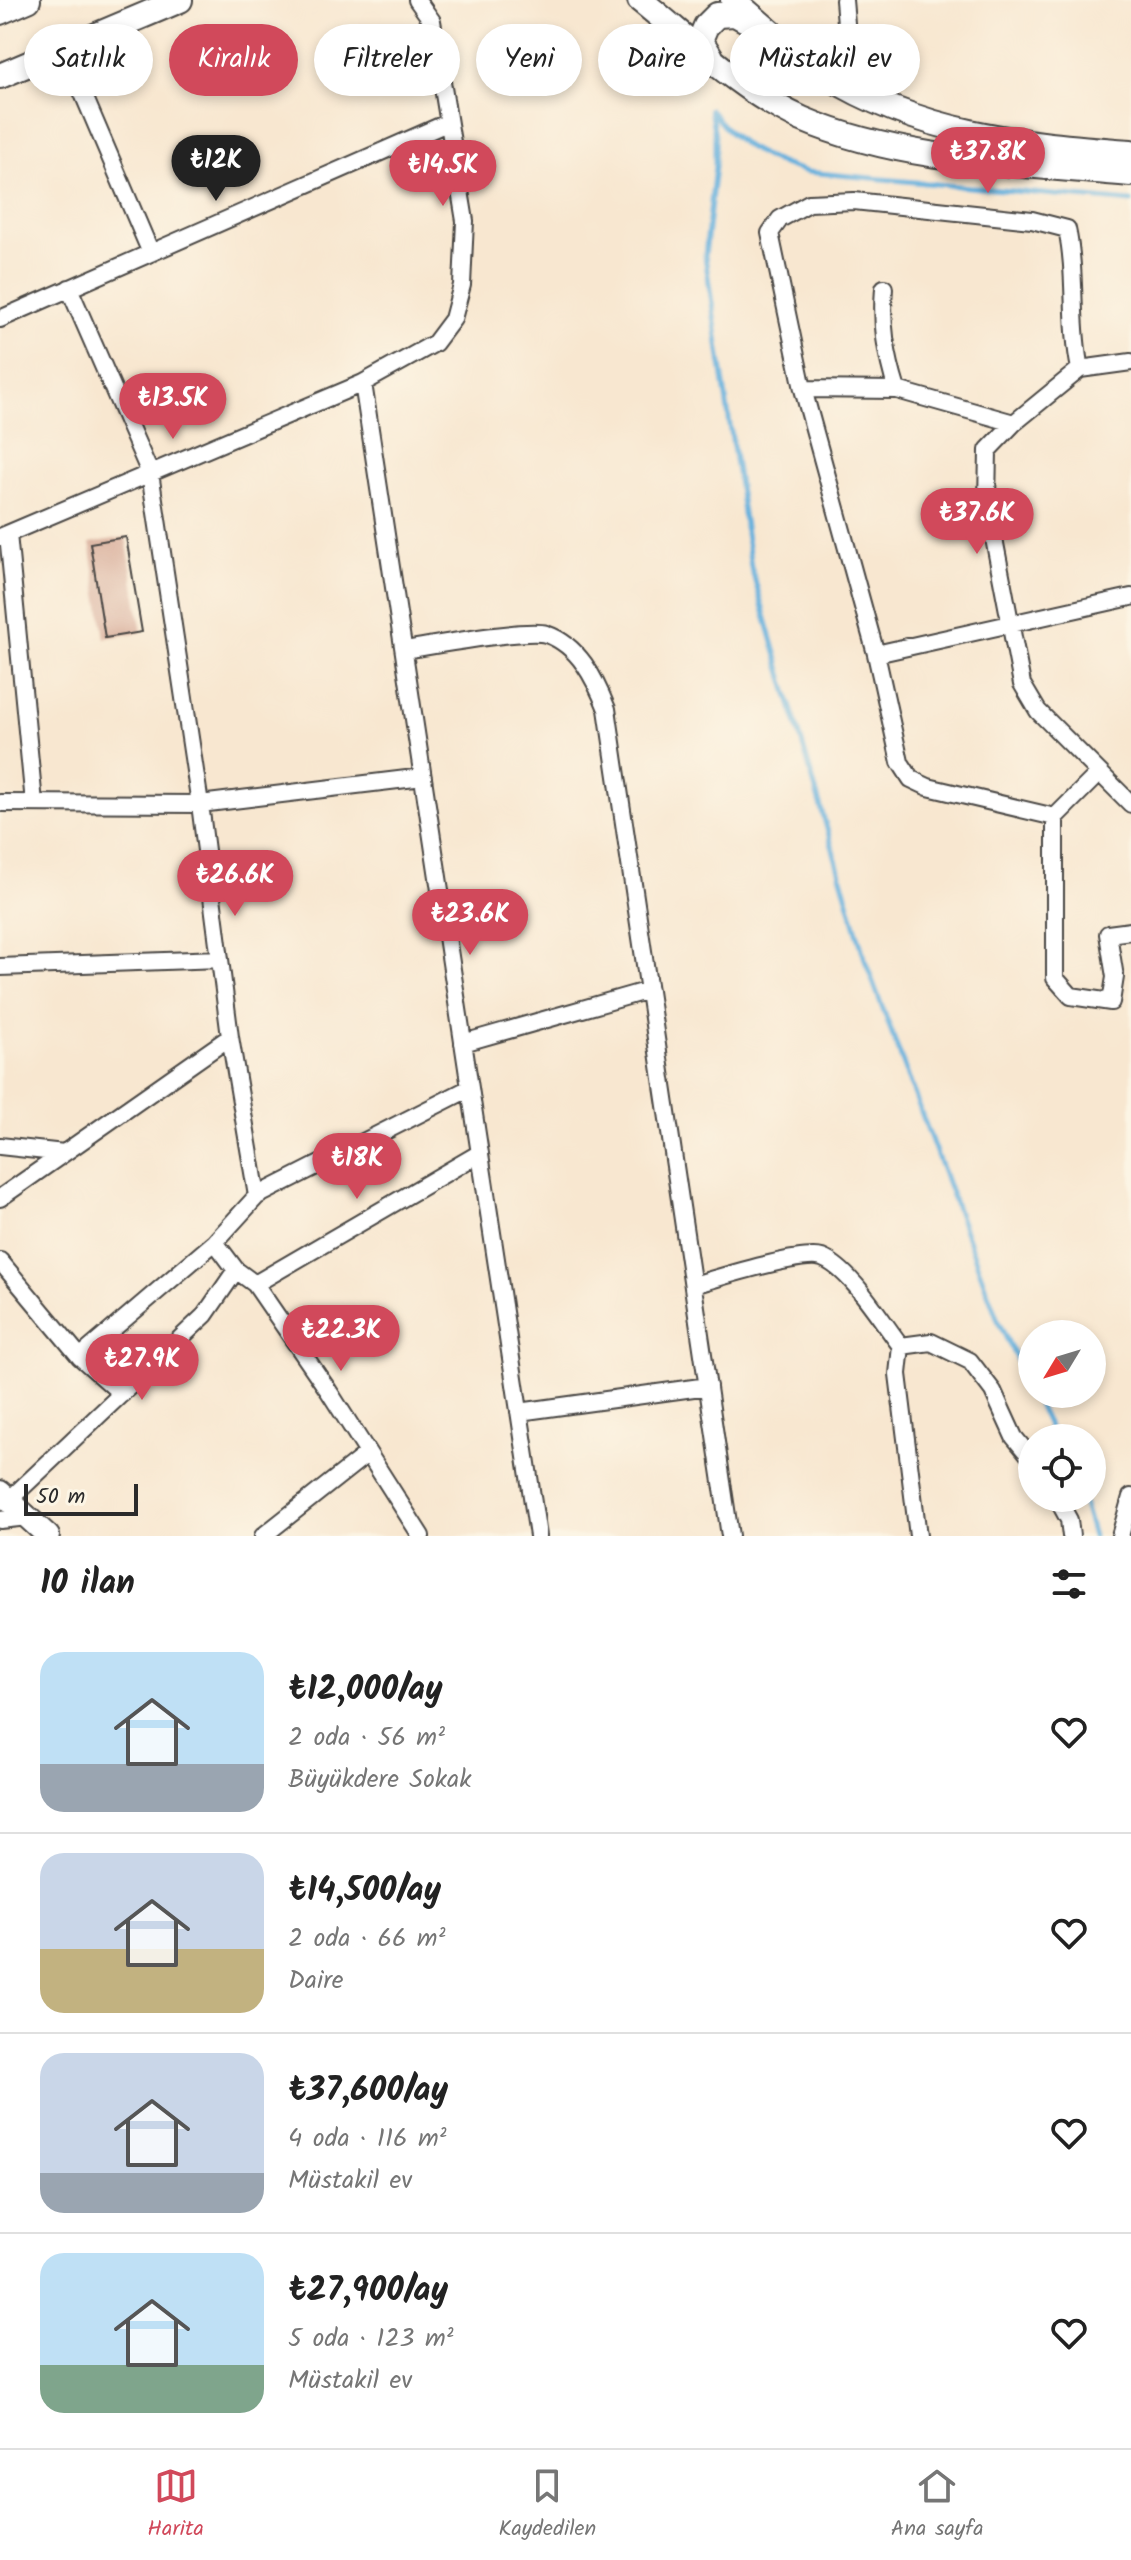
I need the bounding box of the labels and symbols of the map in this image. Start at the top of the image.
pin: ₺37.8K [923,127,1053,195]
pin: ₺12K [169,135,263,203]
pin: ₺14.5K [378,140,508,208]
pin: ₺13.5K [108,373,238,441]
pin: ₺37.6K [912,488,1042,556]
pin: ₺26.6K [170,850,300,918]
pin: ₺23.6K [405,889,535,957]
pin: ₺18K [310,1133,404,1201]
pin: ₺22.3K [276,1305,406,1373]
north arrow [1018,1320,1106,1408]
pin: ₺27.9K [77,1334,207,1402]
scale bar [24,1480,138,1516]

